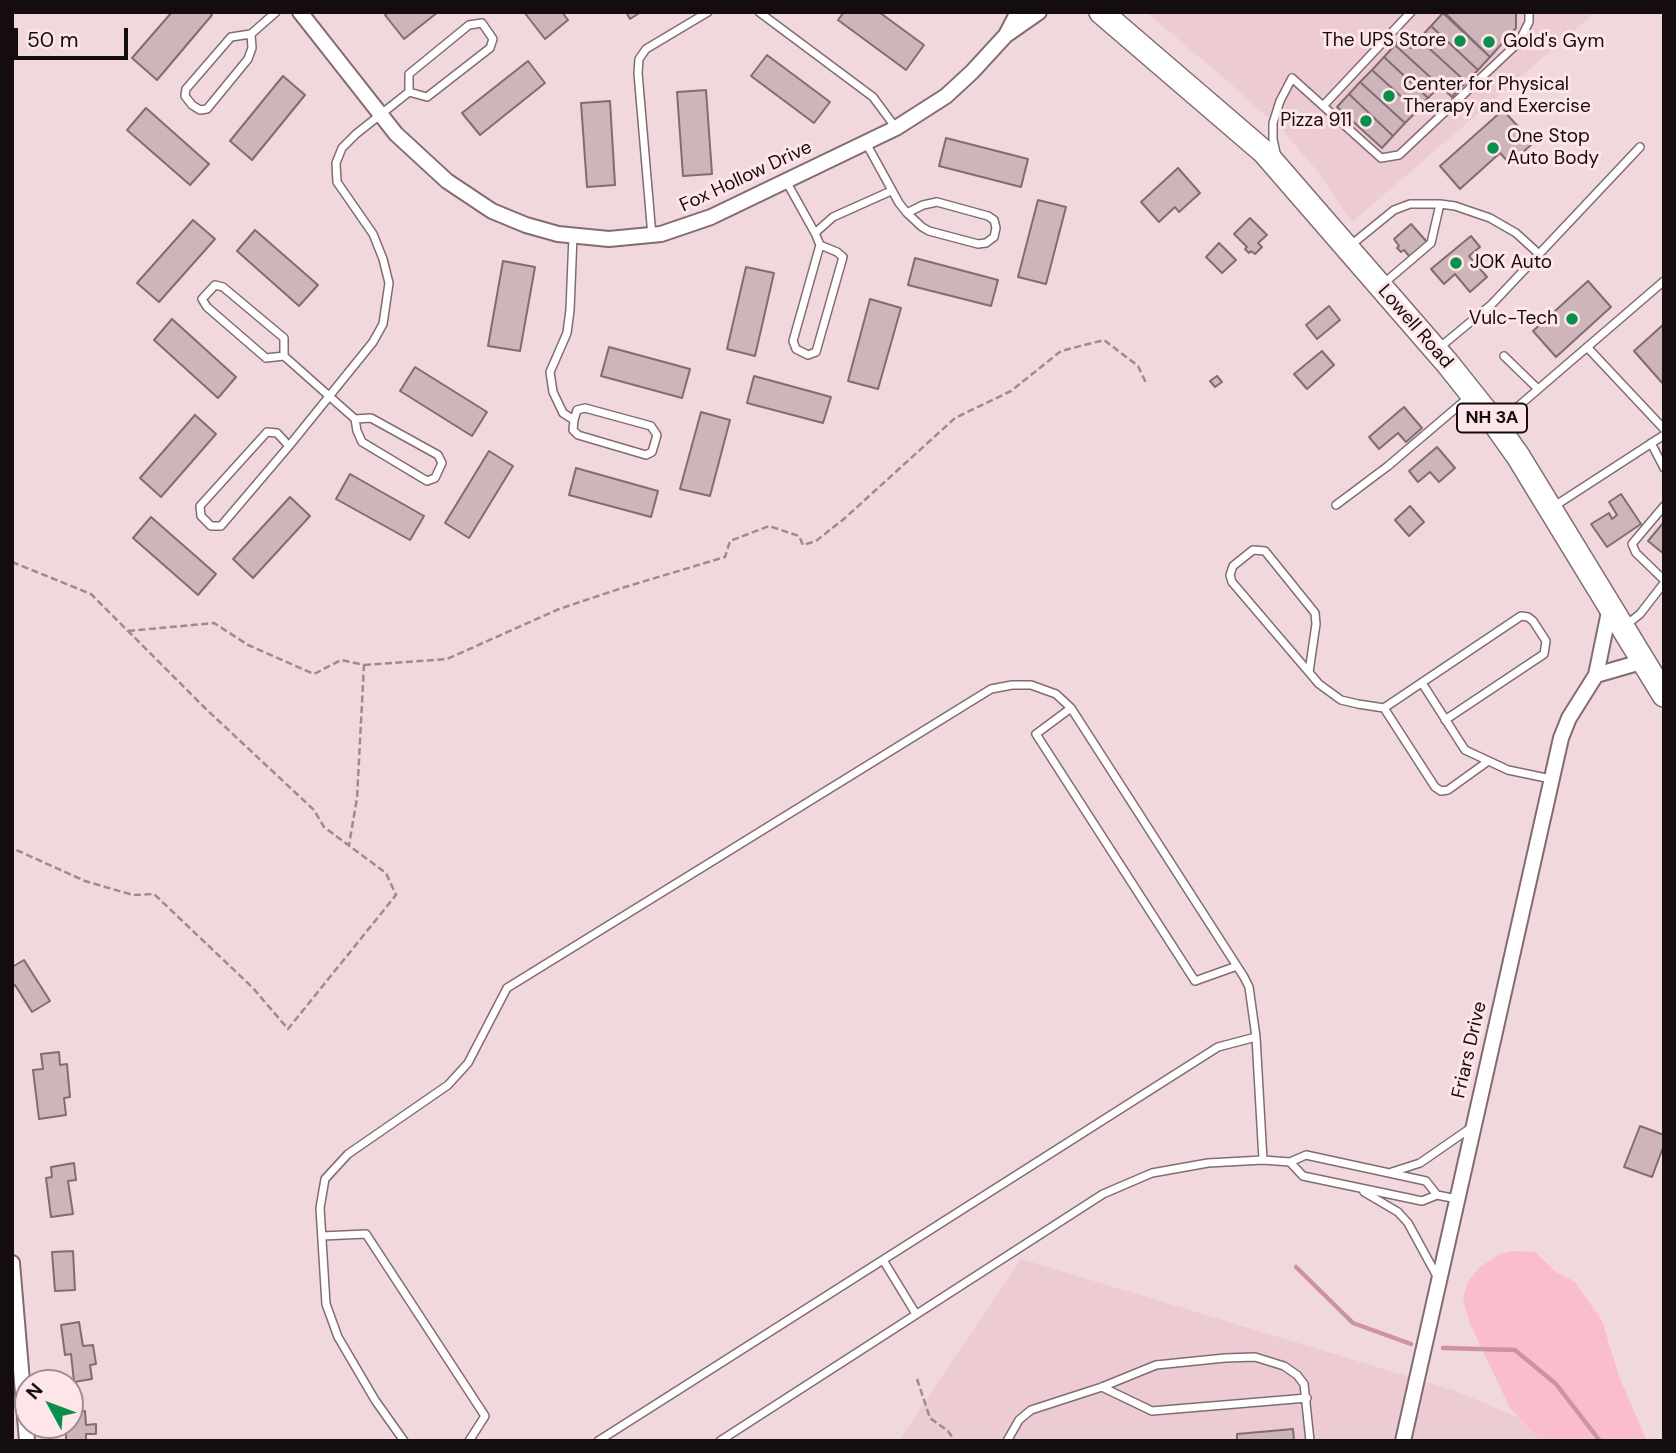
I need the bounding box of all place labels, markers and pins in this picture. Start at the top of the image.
place label: The UPS Store [1322,30,1446,52]
place label: Gold's Gym [1503,31,1604,53]
marker: The UPS Store [1452,33,1468,49]
marker: Gold's Gym [1481,34,1497,50]
place label: Center for Physical Therapy and Exercise [1403,74,1591,118]
marker: Center for Physical Therapy and Exercise [1381,88,1397,104]
place label: Pizza 911 [1280,110,1352,132]
marker: Pizza 911 [1358,113,1374,129]
place label: One Stop Auto Body [1507,126,1599,170]
marker: One Stop Auto Body [1485,140,1501,156]
place label: JOK Auto [1470,252,1552,274]
marker: JOK Auto [1448,255,1464,271]
place label: Vulc-Tech [1469,308,1558,330]
marker: Vulc-Tech [1564,311,1580,327]

